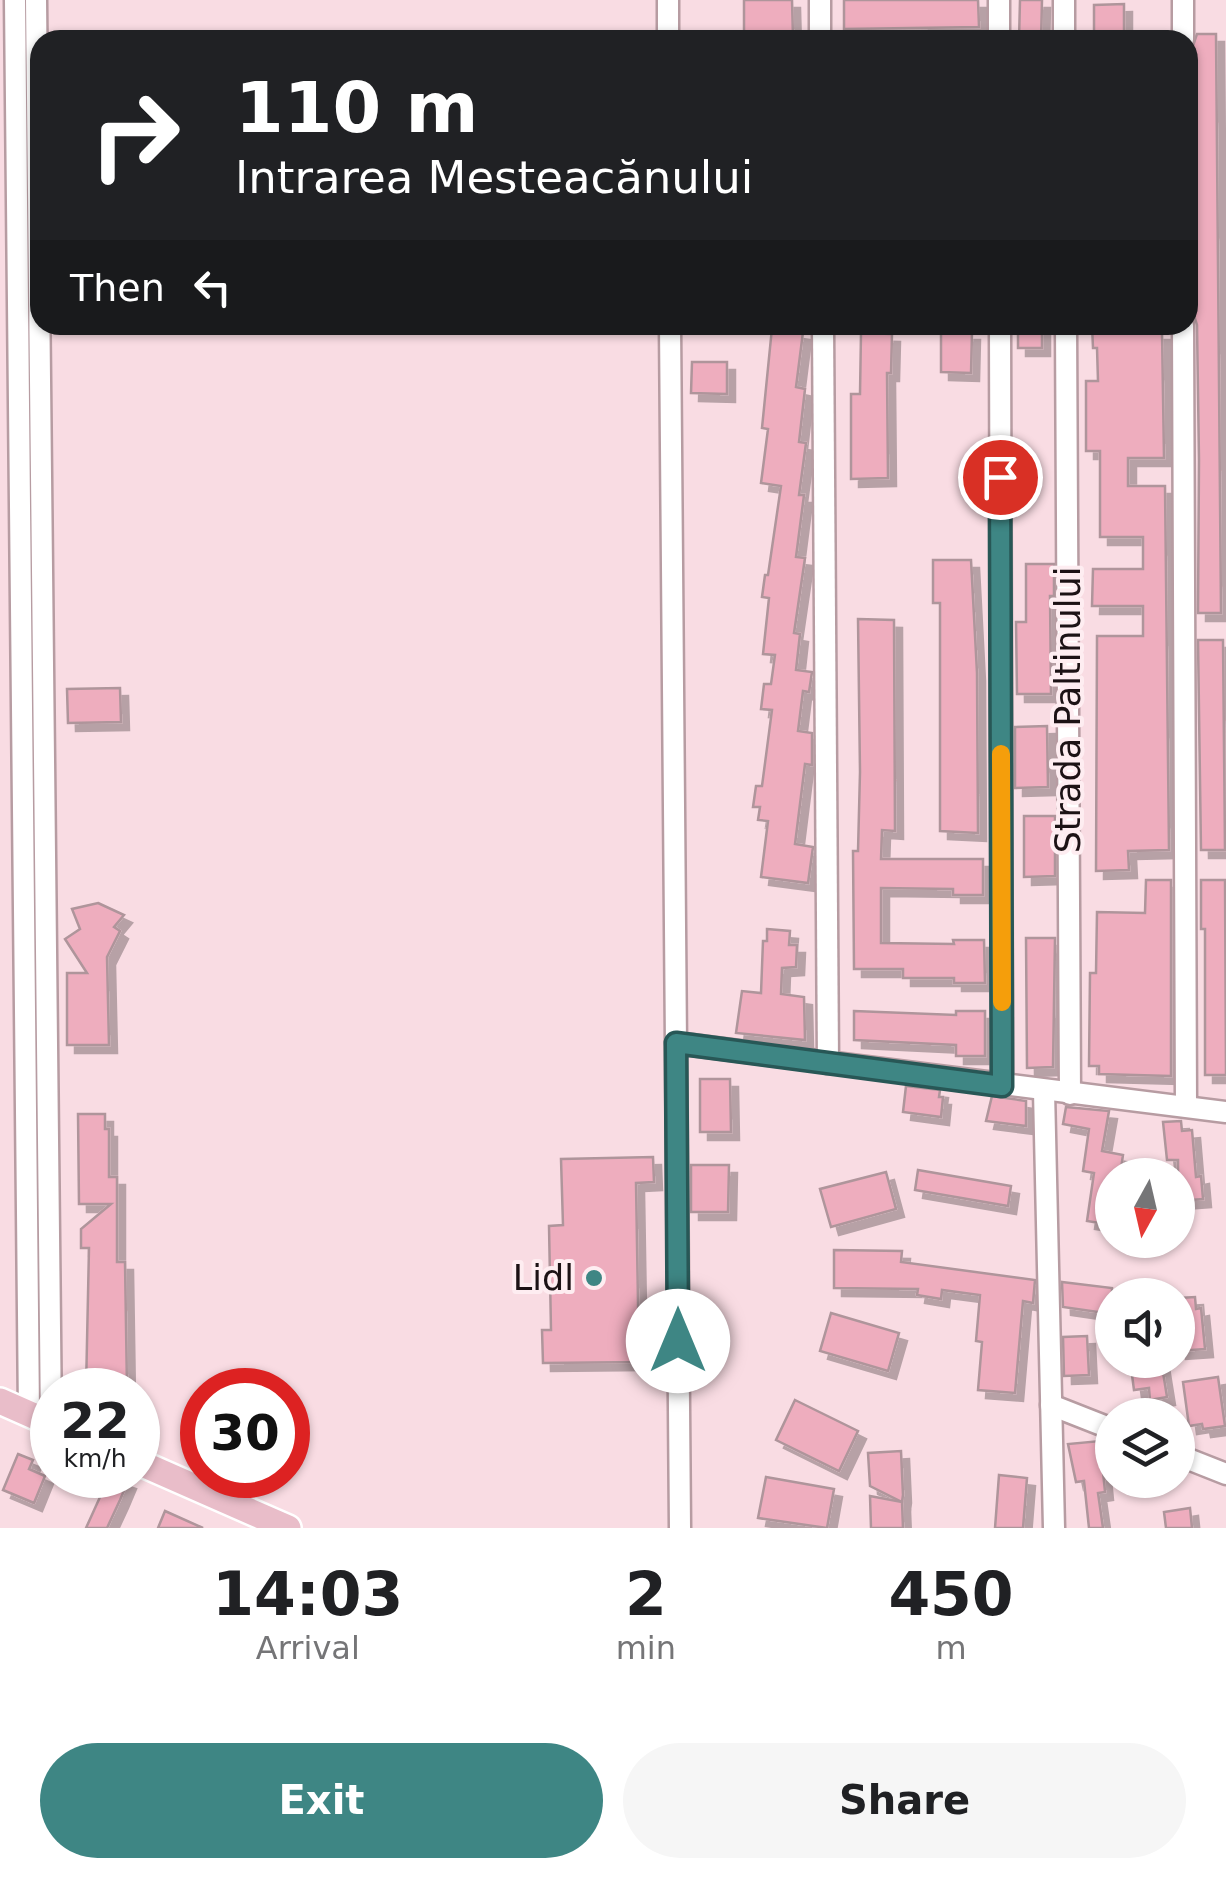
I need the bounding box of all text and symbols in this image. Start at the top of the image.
text: 110 m [235,67,478,149]
icon: right [70,70,200,200]
text: Intrarea Mesteacănului [235,151,753,204]
icon: left [185,260,240,315]
text: Then [70,266,165,310]
pin [958,435,1043,520]
icon: arrive [973,450,1028,505]
street label: Strada Paltinului [1048,567,1088,853]
north arrow [1095,1158,1195,1258]
map controls [1095,1158,1195,1498]
place label: Lidl [513,1258,574,1298]
marker: Lidl [583,1267,605,1289]
button: sound [1095,1278,1195,1378]
position arrow [626,1289,730,1393]
speed limit sign: 30 [180,1368,310,1498]
text: 22 [60,1392,130,1450]
button: layers [1095,1398,1195,1498]
text: km/h [63,1444,127,1473]
text: 14:03 [212,1559,403,1629]
text: 2 [625,1559,667,1629]
text: 450 [888,1559,1014,1629]
text: Arrival [256,1629,360,1667]
text: min [616,1629,676,1667]
text: m [935,1629,967,1667]
button: Exit [40,1743,603,1858]
button: Share [623,1743,1186,1858]

